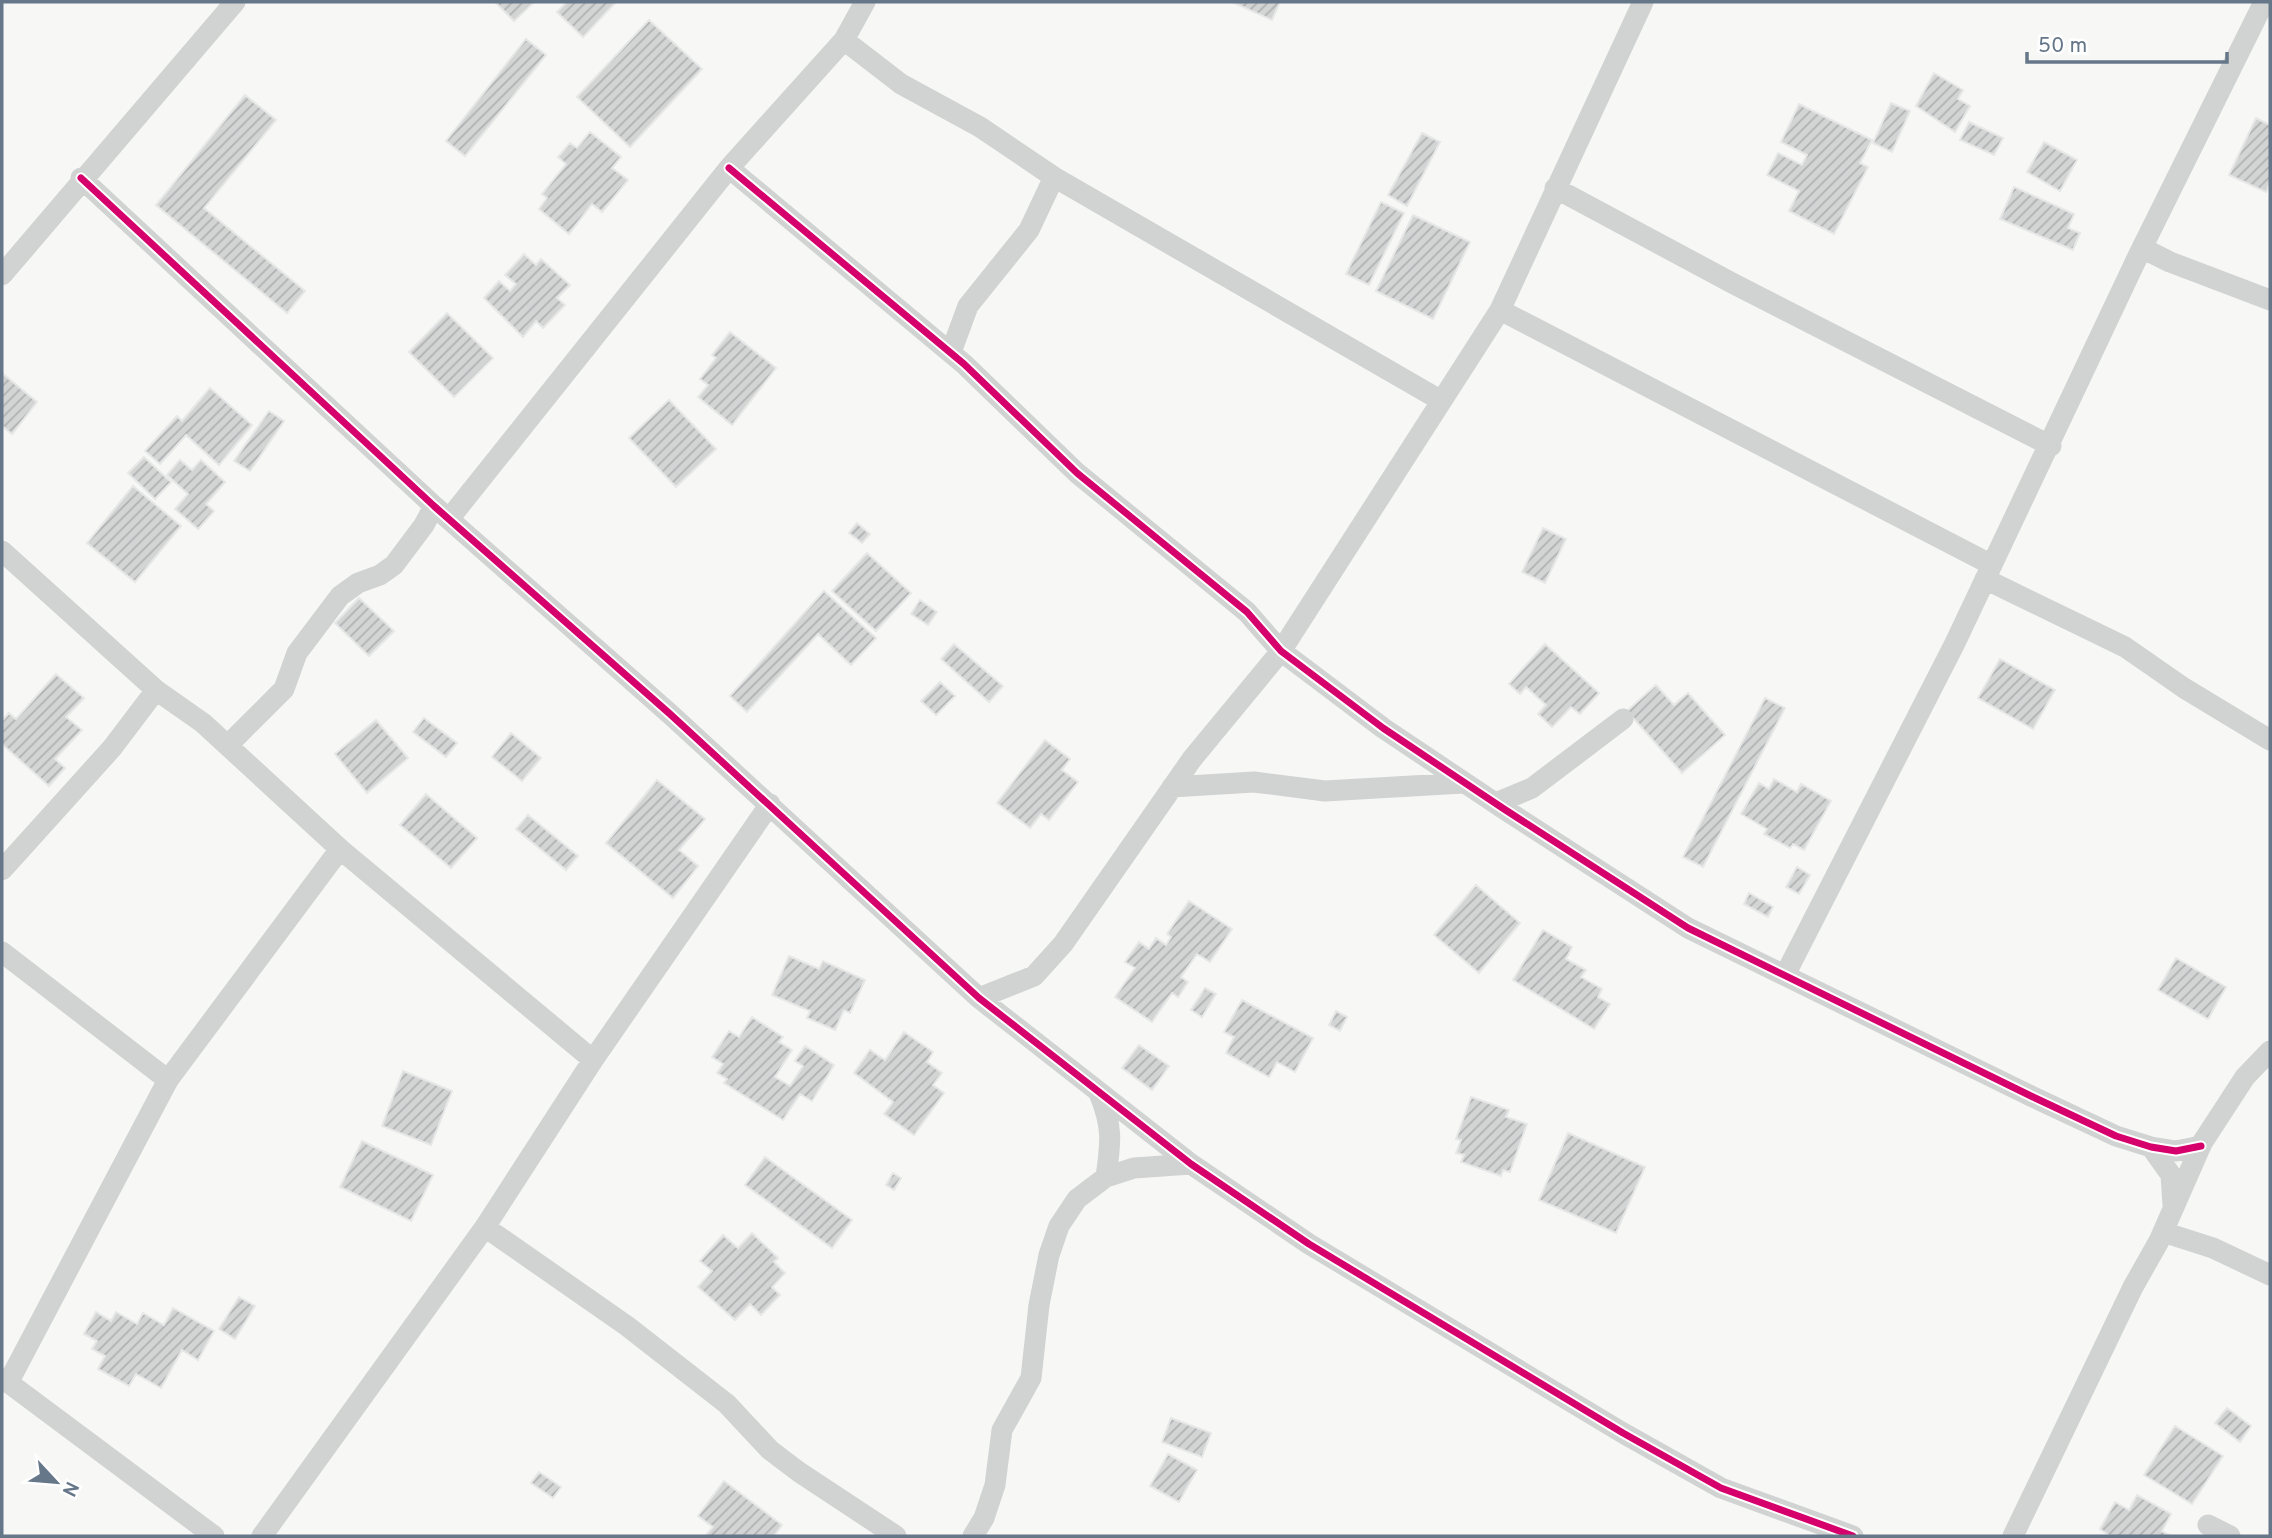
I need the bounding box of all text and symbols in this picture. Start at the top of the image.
scale bar [2027,21,2226,65]
text: 50 m [2038,33,2087,60]
north arrow [21,1447,91,1517]
text: N [56,1477,83,1500]

